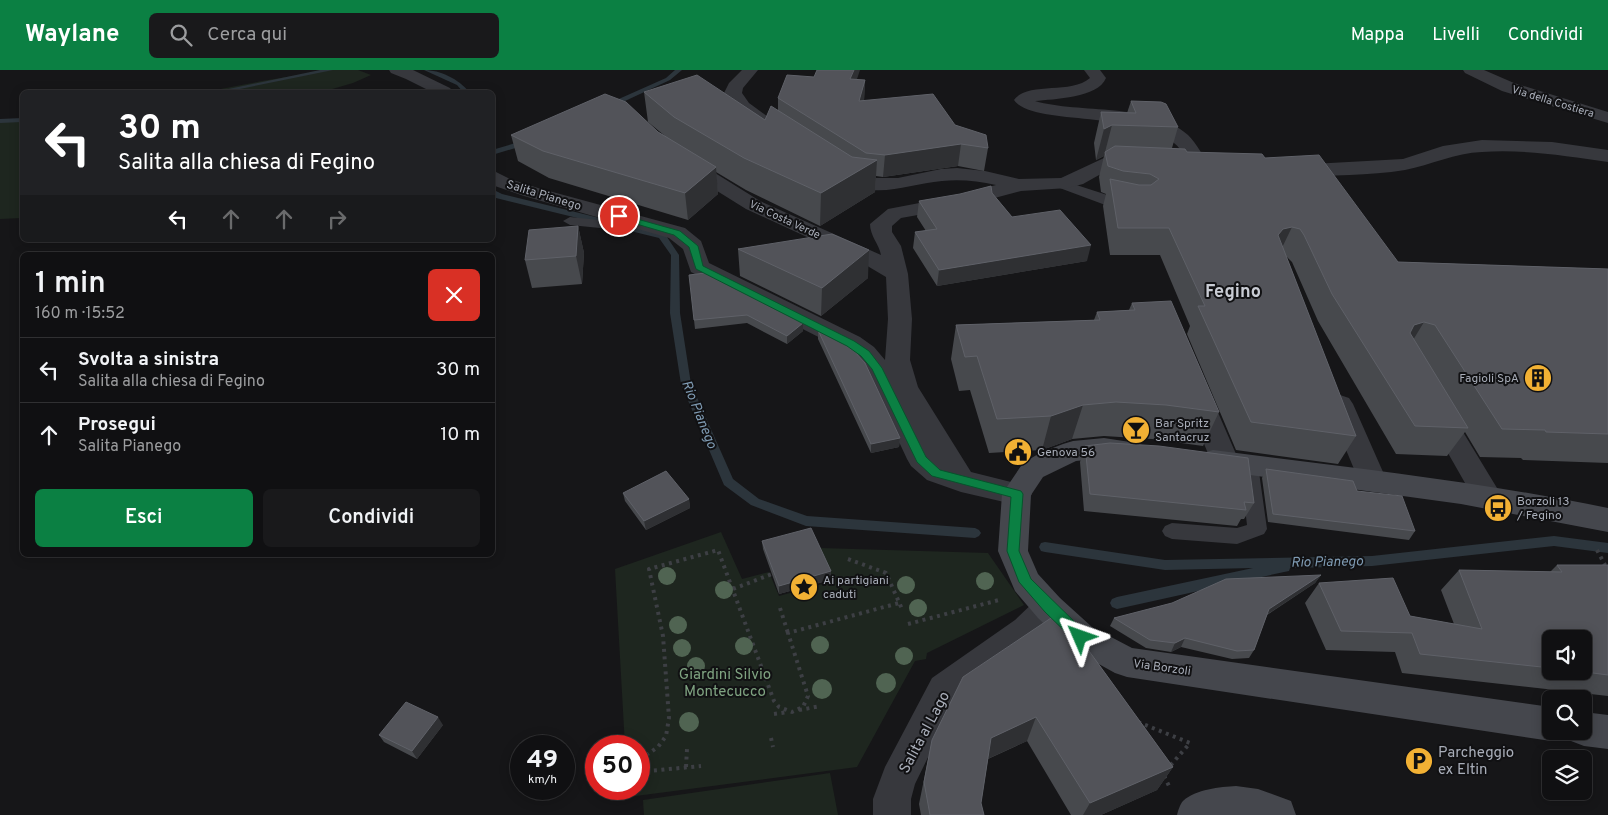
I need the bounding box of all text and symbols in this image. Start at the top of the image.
search box [149,13,499,58]
text: Waylane [25,20,119,50]
icon: search [167,21,195,49]
text: Cerca qui [207,23,287,47]
text: Mappa [1351,24,1404,47]
text: Livelli [1432,24,1480,47]
text: Condividi [1508,24,1583,47]
street label: Via della Costiera [1510,83,1596,121]
text: 30 m [118,107,201,151]
icon: left [35,110,100,175]
text: Salita alla chiesa di Fegino [118,150,375,177]
street label: Salita Pianego [504,177,583,215]
pin [598,195,640,237]
street label: Via Costa Verde [747,197,822,243]
icon: arrive [605,202,633,230]
icon: left [164,205,192,233]
icon: ahead [217,205,245,233]
icon: ahead [270,205,298,233]
icon: right [323,205,351,233]
text: 1 min [35,266,106,303]
button: close [428,269,480,321]
district label: Fegino [1205,281,1261,304]
text: 160 m · 15:52 [35,304,125,324]
text: Svolta a sinistra [78,348,219,372]
icon: left [35,356,63,384]
text: 30 m [436,358,480,382]
building icon: Fagioli SpA [1523,363,1553,393]
place label: Fagioli SpA [1459,371,1519,387]
text: Salita alla chiesa di Fegino [78,372,265,392]
water label: Rio Pianego [677,378,720,452]
text: Prosegui [78,413,156,437]
bar icon: Bar Spritz Santacruz [1121,415,1151,445]
place label: Bar Spritz Santacruz [1155,416,1210,446]
icon: ahead [35,421,63,449]
text: 10 m [440,423,480,447]
text: Salita Pianego [78,437,181,457]
public building icon: Genova 56 [1003,437,1033,467]
place label: Genova 56 [1037,445,1095,461]
button: Esci [35,489,253,547]
button: Condividi [263,489,480,547]
bus stop icon: Borzoli 13 / Fegino [1483,493,1513,523]
place label: Borzoli 13 / Fegino [1516,494,1570,524]
water label: Rio Pianego [1291,553,1364,572]
place icon: Ai partigiani caduti [789,572,819,602]
place label: Ai partigiani caduti [823,573,889,603]
position arrow [1053,610,1105,662]
map controls [1542,630,1592,800]
button: sound [1542,630,1592,680]
street label: Via Borzoli [1132,656,1192,680]
park label: Giardini Silvio Montecucco [679,666,771,702]
street label: Salita al Lago [896,688,955,777]
button: search [1542,690,1592,740]
speed limit sign: 50 [585,735,650,800]
place label: Parcheggio ex Eltin [1438,744,1514,780]
text: 49 [527,745,558,777]
parking icon: Parcheggio ex Eltin [1404,746,1434,776]
button: layers [1542,750,1592,800]
text: km/h [528,772,557,788]

